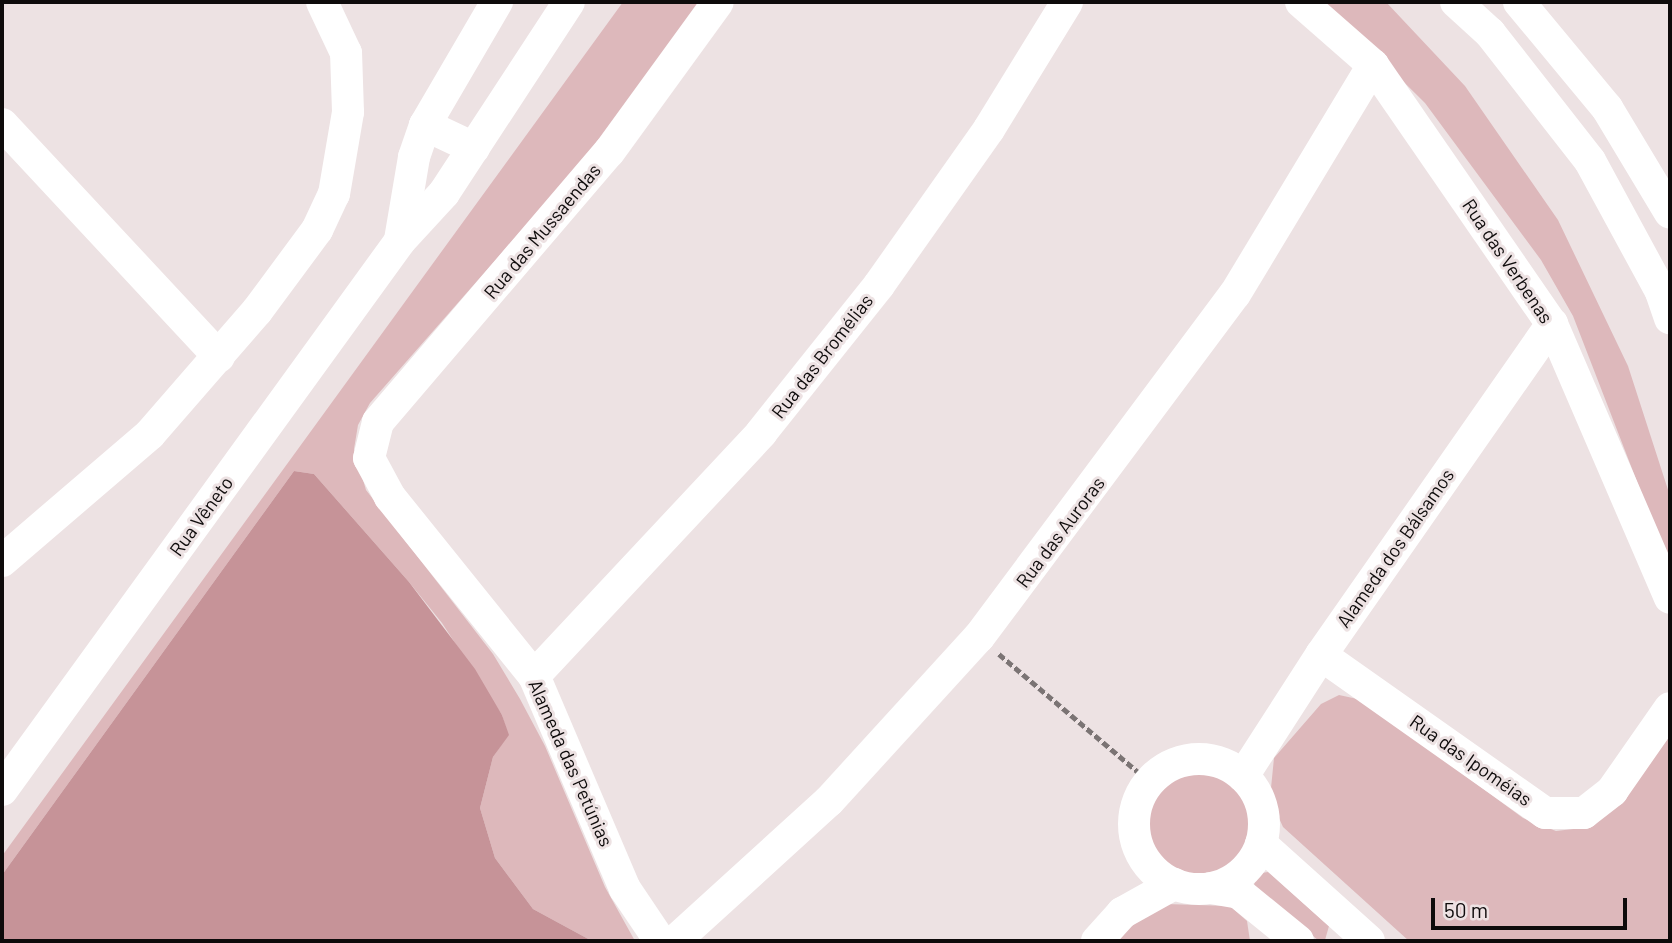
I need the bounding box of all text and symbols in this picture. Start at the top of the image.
street label: Rua das Mussaendas [479,159,605,303]
street label: Rua das Verbenas [1458,194,1558,328]
street label: Rua das Bromélias [766,289,878,423]
street label: Alameda dos Bálsamos [1332,464,1458,632]
street label: Rua Vêneto [165,472,237,560]
street label: Rua das Auroras [1011,472,1109,592]
street label: Alameda das Petúnias [524,676,618,850]
street label: Rua das Ipoméias [1406,710,1536,810]
scale bar [1434,884,1630,928]
text: 50 m [1444,897,1488,922]

